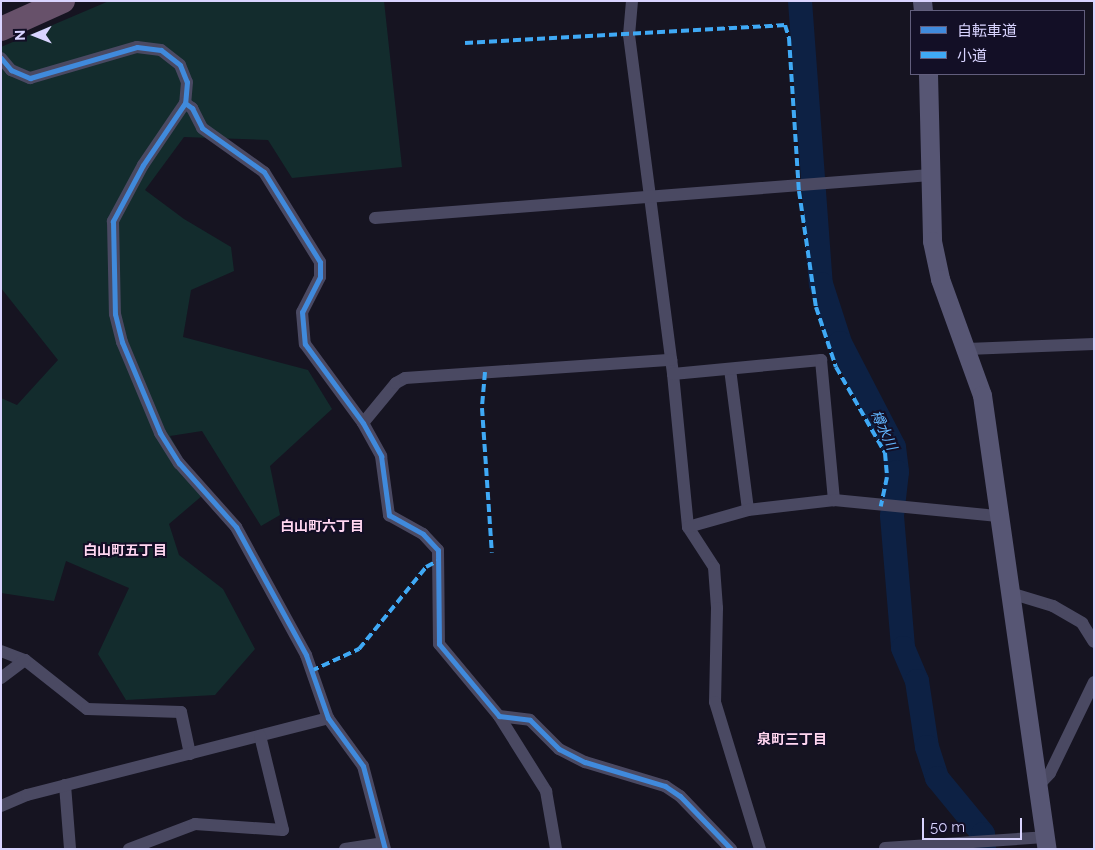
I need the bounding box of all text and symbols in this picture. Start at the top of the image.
north arrow [10,10,60,60]
legend [910,10,1085,75]
text: 自転車道 [957,22,1017,40]
text: N [12,30,28,41]
text: 小道 [957,47,987,65]
water label: 樽水川 [868,407,900,453]
district label: 白山町六丁目 [280,518,364,534]
district label: 白山町五丁目 [83,542,167,558]
district label: 泉町三丁目 [757,731,827,747]
scale bar [925,808,1025,840]
text: 50 m [930,818,965,836]

